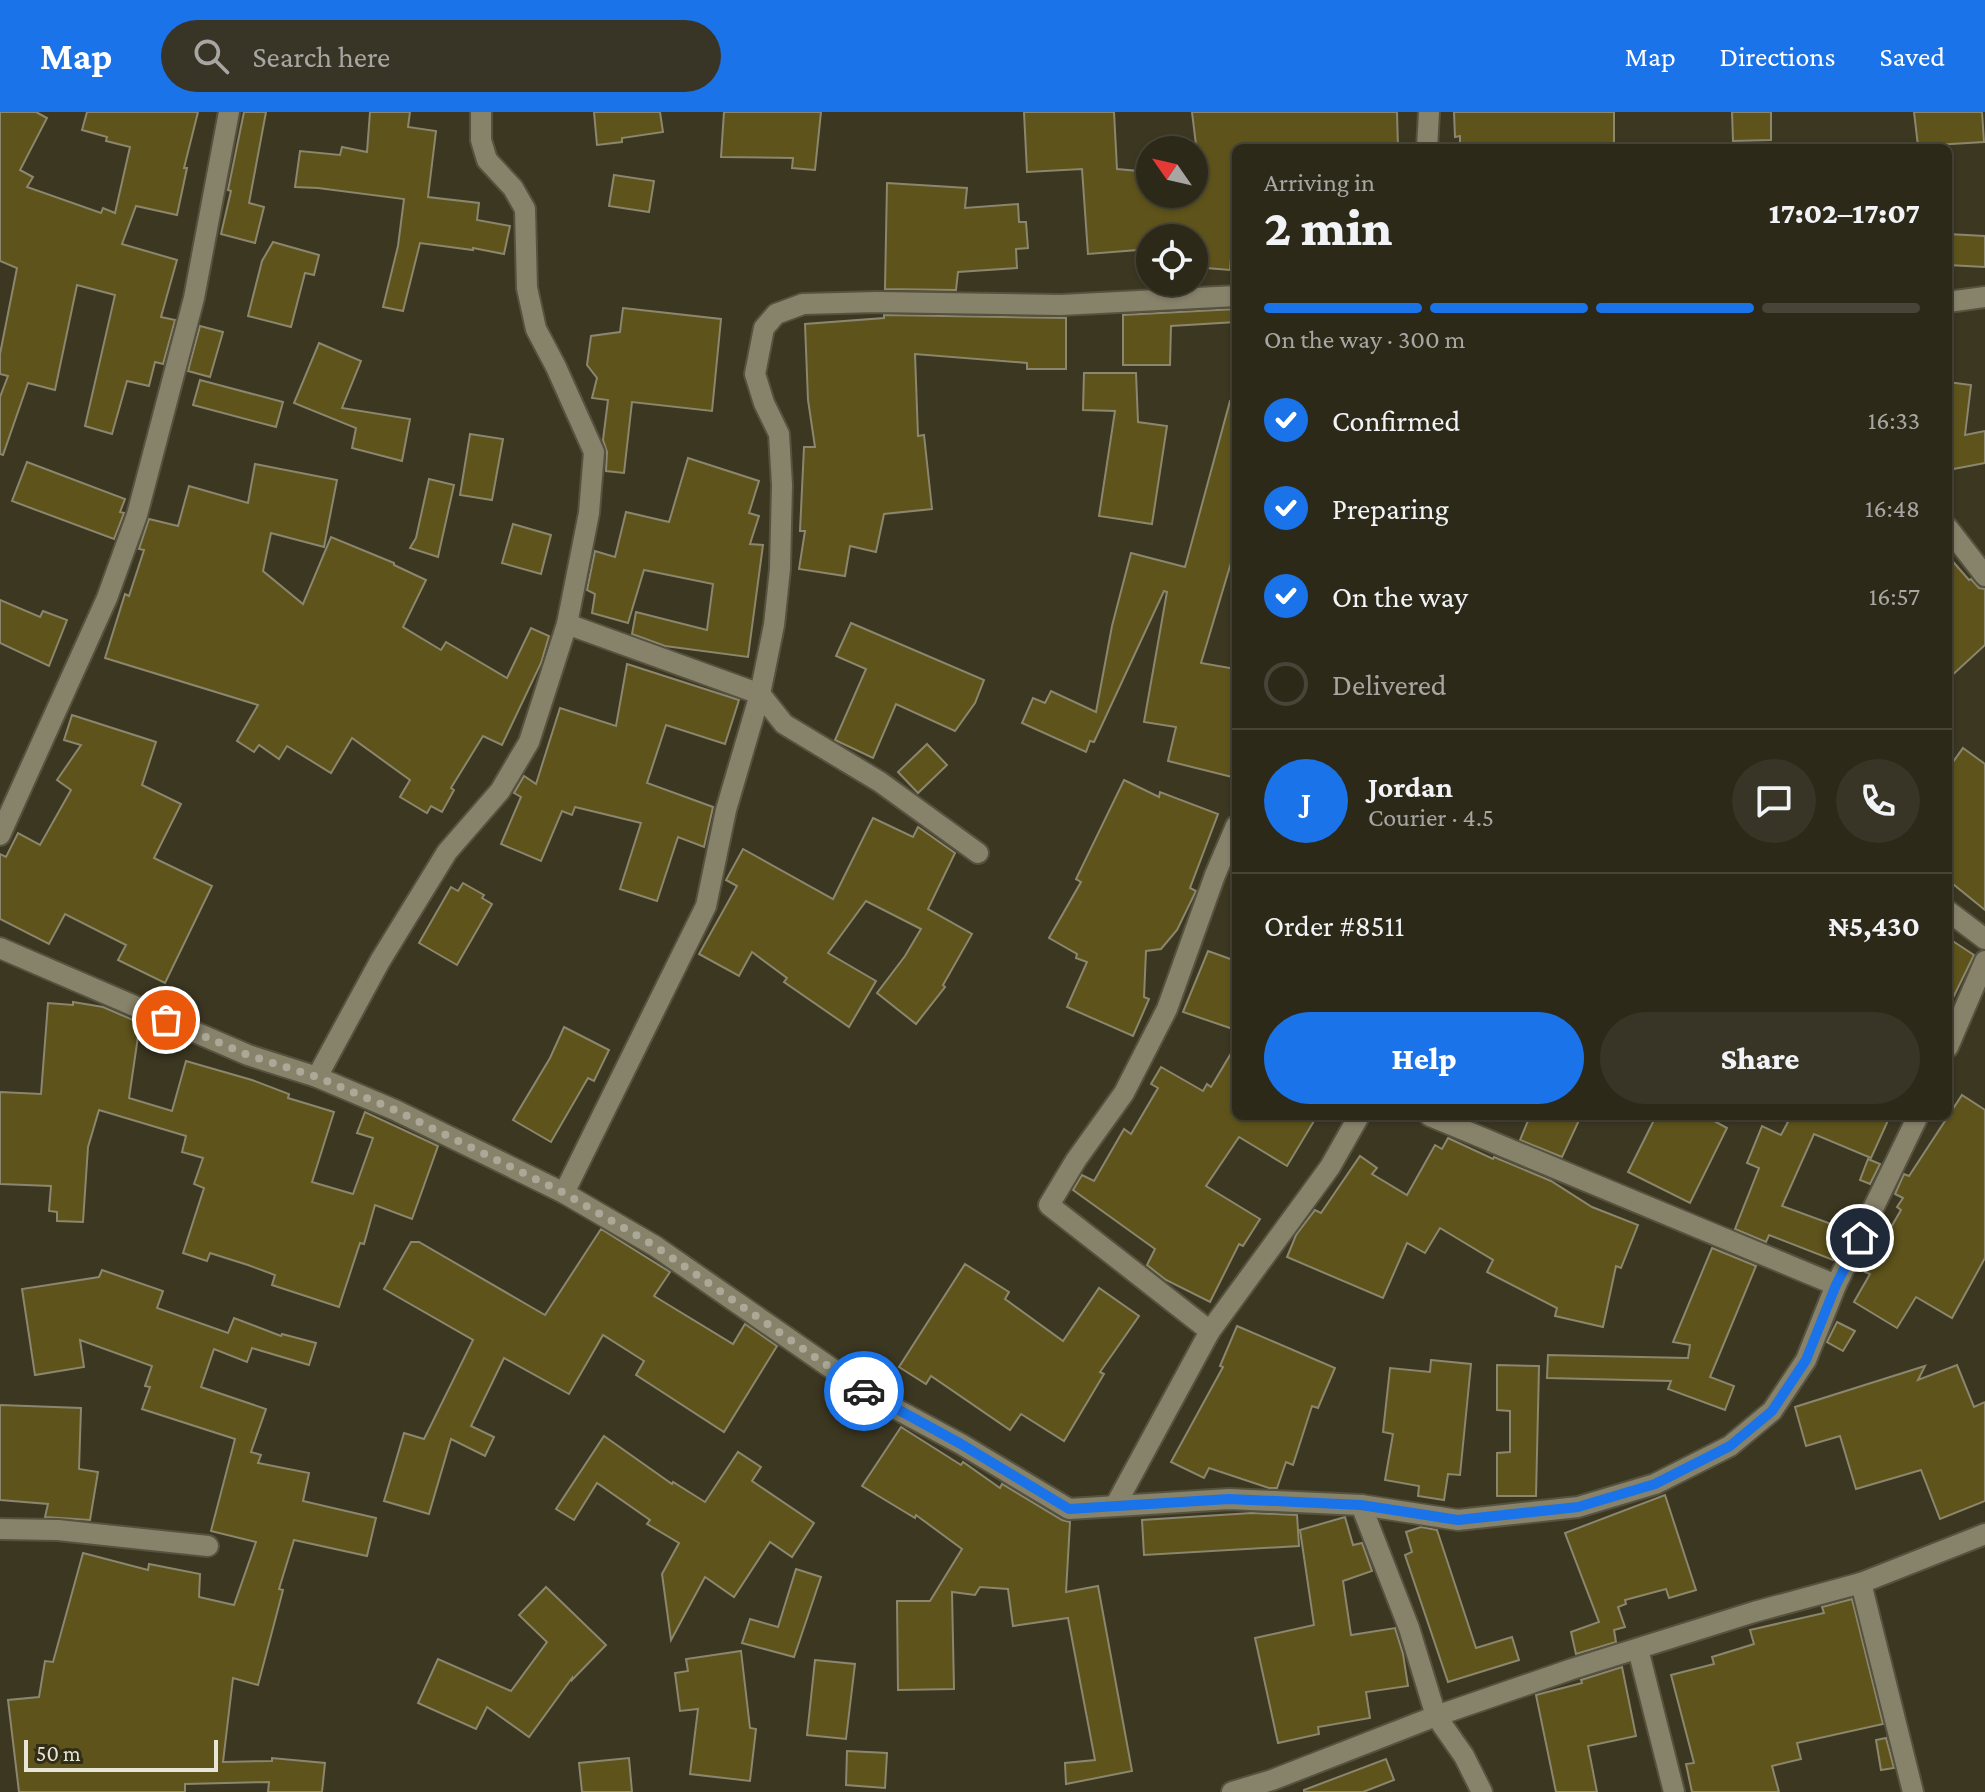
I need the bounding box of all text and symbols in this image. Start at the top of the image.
search box [161,20,721,92]
icon: search [189,34,233,78]
text: Map [40,35,113,77]
text: Search here [253,40,390,73]
text: Map [1625,41,1676,72]
text: Directions [1720,41,1835,72]
text: Saved [1879,41,1945,72]
north arrow [1136,136,1208,208]
map controls [1136,136,1208,296]
text: Arriving in [1264,168,1375,197]
text: 17:02–17:07 [1769,196,1920,229]
text: 2 min [1264,198,1392,256]
button: locate [1136,224,1208,296]
text: On the way · 300 m [1264,325,1465,354]
icon: check [1264,398,1308,442]
text: Confirmed [1332,404,1460,437]
text: 16:33 [1868,406,1920,435]
icon: check [1264,486,1308,530]
text: Preparing [1332,492,1449,525]
text: 16:48 [1865,494,1920,523]
icon: check [1264,574,1308,618]
text: On the way [1332,580,1468,613]
text: 16:57 [1869,582,1920,611]
text: Delivered [1332,668,1447,701]
button: chat [1732,759,1816,843]
button: phone [1836,759,1920,843]
text: Jordan [1368,770,1453,803]
text: J [1301,785,1311,818]
text: Courier · 4.5 [1368,803,1494,832]
text: Order #8511 [1264,909,1404,942]
text: ₦5,430 [1828,909,1920,942]
pin [132,986,200,1054]
icon: bag [144,998,188,1042]
button: Help [1264,1012,1584,1104]
button: Share [1600,1012,1920,1104]
pin [1826,1204,1894,1272]
icon: home [1838,1216,1882,1260]
courier [824,1351,904,1431]
icon: car [842,1369,886,1413]
scale bar [24,1736,218,1772]
text: 50 m [36,1741,81,1766]

